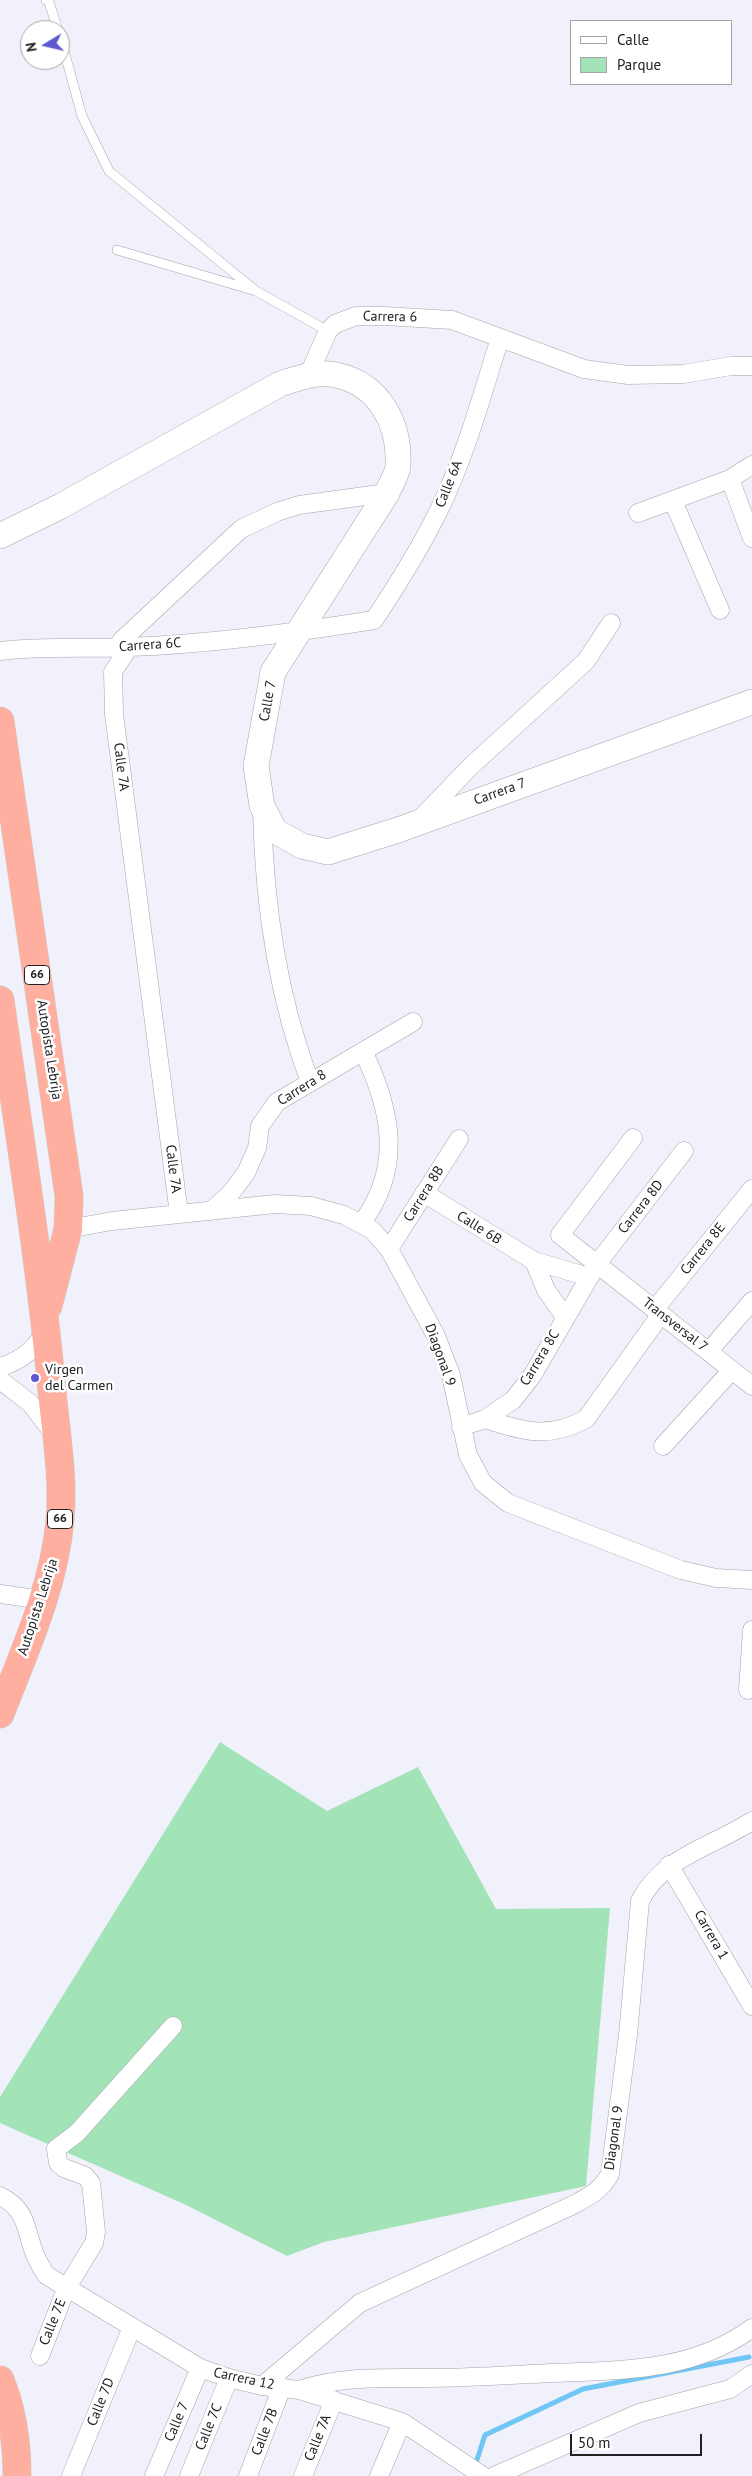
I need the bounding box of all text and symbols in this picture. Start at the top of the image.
north arrow [20,20,70,70]
legend [570,20,732,85]
text: Calle [617,30,649,49]
text: N [22,41,41,53]
text: Parque [617,55,661,74]
street label: Carrera 6 [363,308,417,326]
street label: Calle 6A [432,458,466,510]
street label: Carrera 6C [118,634,182,656]
street label: Calle 7 [256,679,280,723]
street label: Calle 7A [110,742,132,792]
street label: Carrera 7 [472,775,528,809]
road number: 66 [24,966,50,984]
street label: Autopista Lebrija [33,999,65,1101]
street label: Carrera 8 [274,1066,330,1110]
street label: Calle 7A [162,1144,184,1194]
street label: Carrera 8B [400,1163,448,1225]
street label: Carrera 8D [615,1177,667,1237]
street label: Calle 6B [454,1208,504,1248]
street label: Carrera 8E [677,1220,729,1278]
street label: Transversal 7 [639,1294,711,1356]
street label: Diagonal 9 [421,1322,459,1388]
street label: Carrera 8C [517,1327,563,1389]
place label: Virgen del Carmen [45,1362,113,1394]
marker: Virgen del Carmen [29,1372,41,1384]
road number: 66 [48,1510,72,1528]
street label: Autopista Lebrija [14,1556,62,1658]
street label: Carrera 1 [690,1907,732,1963]
street label: Diagonal 9 [601,2105,627,2171]
street label: Calle 7E [36,2296,70,2348]
street label: Carrera 12 [212,2364,276,2394]
street label: Calle 7D [84,2375,118,2429]
street label: Calle 7 [161,2400,193,2444]
street label: Calle 7C [192,2401,226,2453]
street label: Calle 7B [248,2406,282,2458]
street label: Calle 7A [301,2412,335,2464]
scale bar [572,2424,704,2456]
text: 50 m [578,2433,611,2452]

